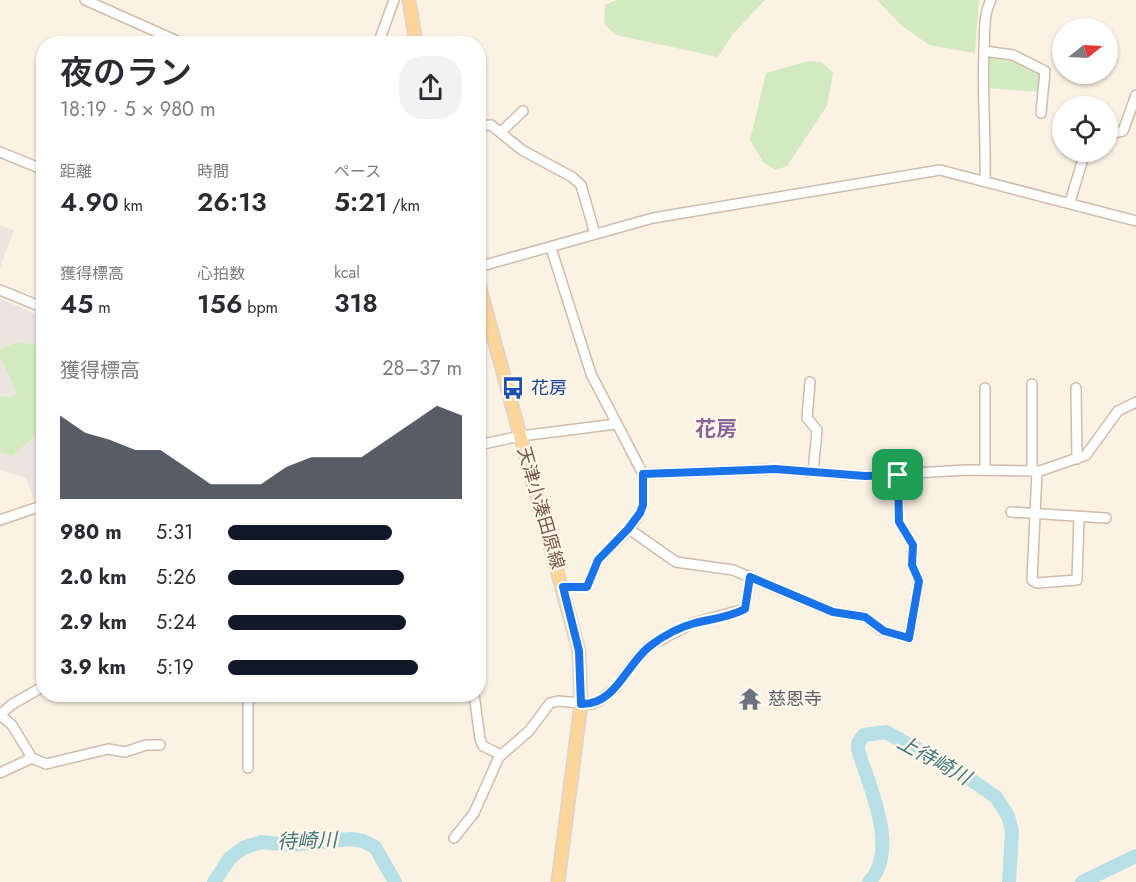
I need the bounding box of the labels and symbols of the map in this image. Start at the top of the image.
north arrow [1052,18,1118,84]
bus stop icon: 花房 [500,375,526,401]
place label: 花房 [531,375,567,401]
district label: 花房 [695,414,737,444]
street label: 天津小湊田原線 [511,444,571,572]
pin [872,449,923,500]
temple icon: 慈恩寺 [737,686,763,712]
place label: 慈恩寺 [768,686,822,712]
water label: 上待崎川 [892,728,978,793]
water label: 待崎川 [277,825,339,857]

